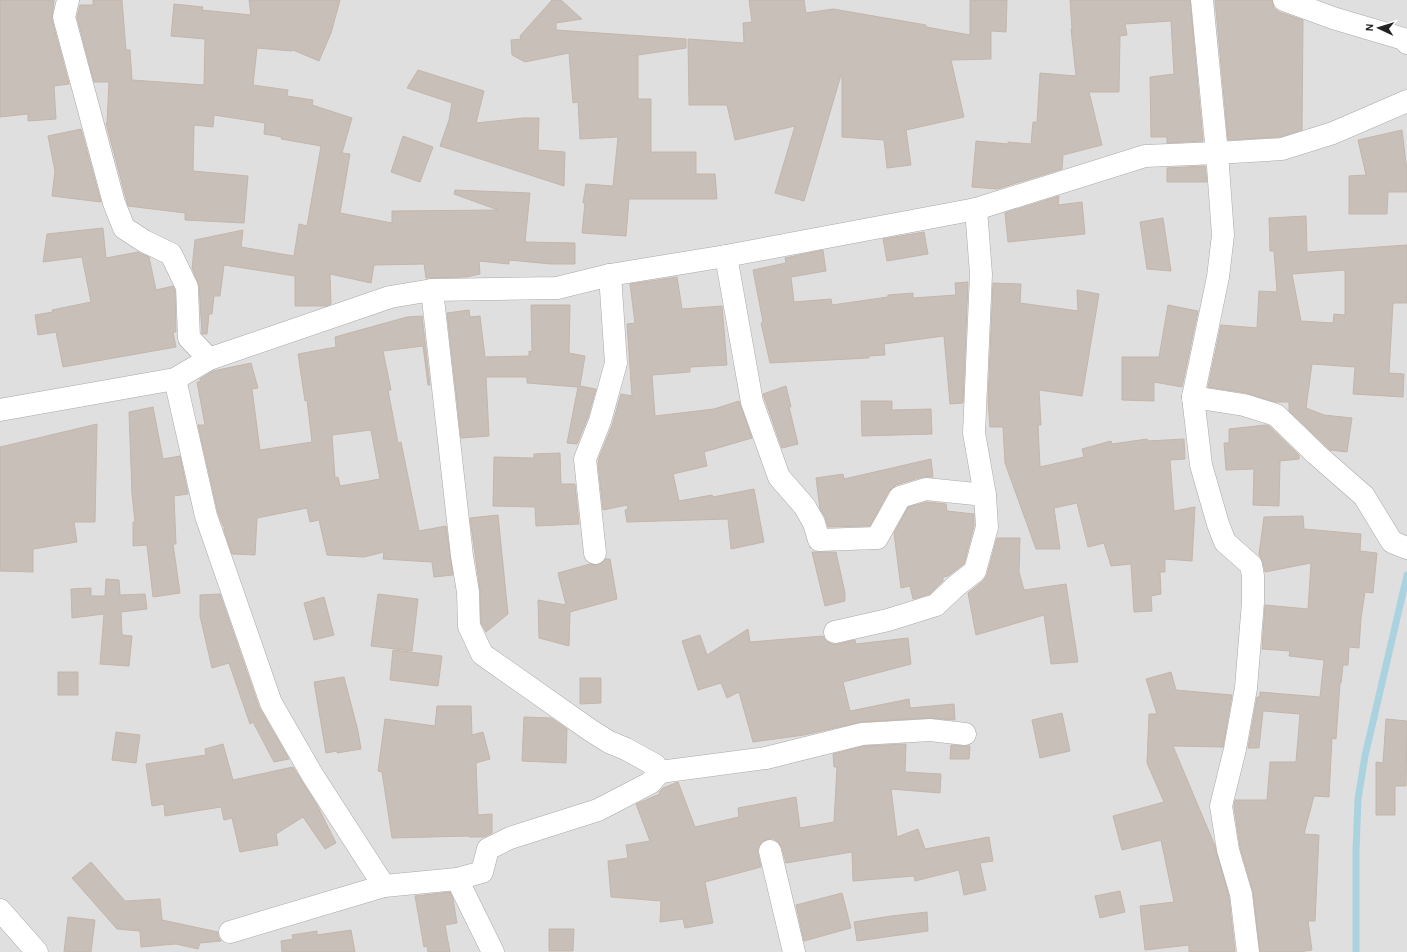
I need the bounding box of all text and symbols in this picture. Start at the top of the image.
north arrow [1359,8,1399,48]
text: N [1364,23,1375,32]

